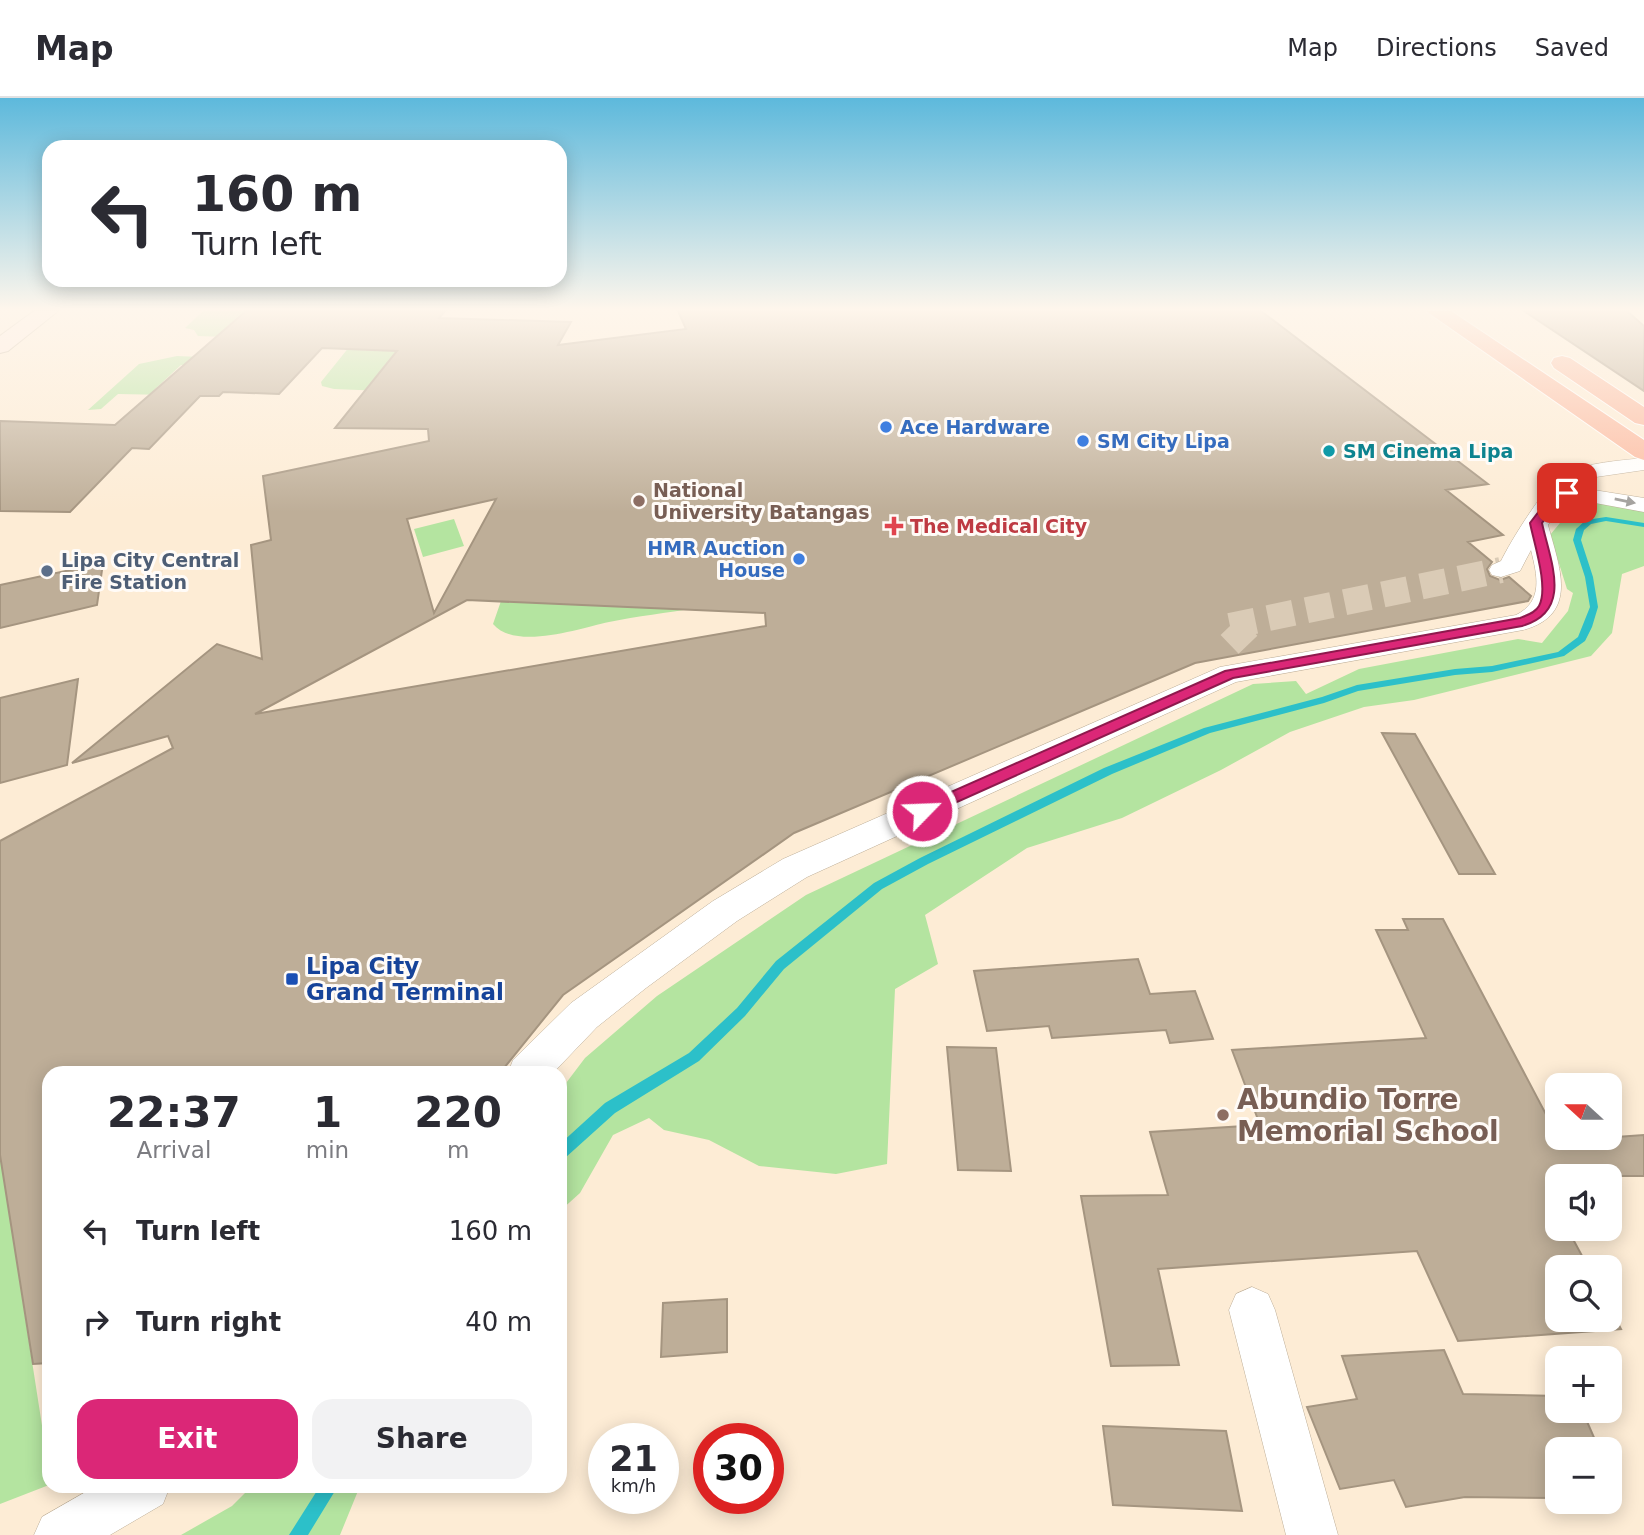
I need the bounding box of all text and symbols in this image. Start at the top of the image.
text: Map [35,29,114,68]
text: Map [1287,34,1338,62]
text: Directions [1376,34,1497,62]
text: Saved [1535,34,1609,62]
text: 160 m [192,166,362,223]
icon: left [77,168,168,259]
text: Turn left [192,225,322,263]
place label: Ace Hardware [900,416,1050,438]
marker: Ace Hardware [878,419,894,435]
place label: SM City Lipa [1097,430,1230,452]
marker: SM City Lipa [1075,433,1091,449]
place label: SM Cinema Lipa [1343,440,1513,462]
marker: SM Cinema Lipa [1321,443,1337,459]
pin [1537,463,1597,523]
icon: arrive [1548,474,1586,512]
place label: National University Batangas [653,479,869,523]
marker: National University Batangas [631,493,647,509]
one-way arrow [1614,496,1636,507]
place label: The Medical City [910,515,1088,537]
marker: The Medical City [884,516,904,536]
place label: HMR Auction House [647,537,785,581]
place label: Lipa City Central Fire Station [61,549,239,593]
marker: HMR Auction House [791,551,807,567]
marker: Lipa City Central Fire Station [39,563,55,579]
position arrow [885,774,959,848]
place label: Lipa City Grand Terminal [306,953,504,1005]
marker: Lipa City Grand Terminal [284,971,300,987]
north arrow [1545,1073,1622,1150]
map controls [1545,1073,1622,1514]
place label: Abundio Torre Memorial School [1237,1083,1499,1148]
text: 22:37 [107,1088,241,1137]
text: 1 [313,1088,342,1137]
text: 220 [414,1088,502,1137]
marker: Abundio Torre Memorial School [1215,1107,1231,1123]
text: Arrival [137,1137,211,1163]
text: min [306,1137,349,1163]
text: m [447,1137,469,1163]
button: sound [1545,1164,1622,1241]
icon: left [77,1212,115,1250]
text: Turn left [136,1216,260,1246]
text: 160 m [449,1216,532,1246]
button: search [1545,1255,1622,1332]
icon: right [77,1303,115,1341]
text: Turn right [136,1307,281,1337]
text: 40 m [465,1307,532,1337]
button: + [1545,1346,1622,1423]
button: Exit [77,1399,298,1479]
button: Share [312,1399,532,1479]
speed limit sign: 30 [693,1423,784,1514]
button: − [1545,1437,1622,1514]
text: 21 [609,1439,658,1479]
text: km/h [611,1475,656,1496]

